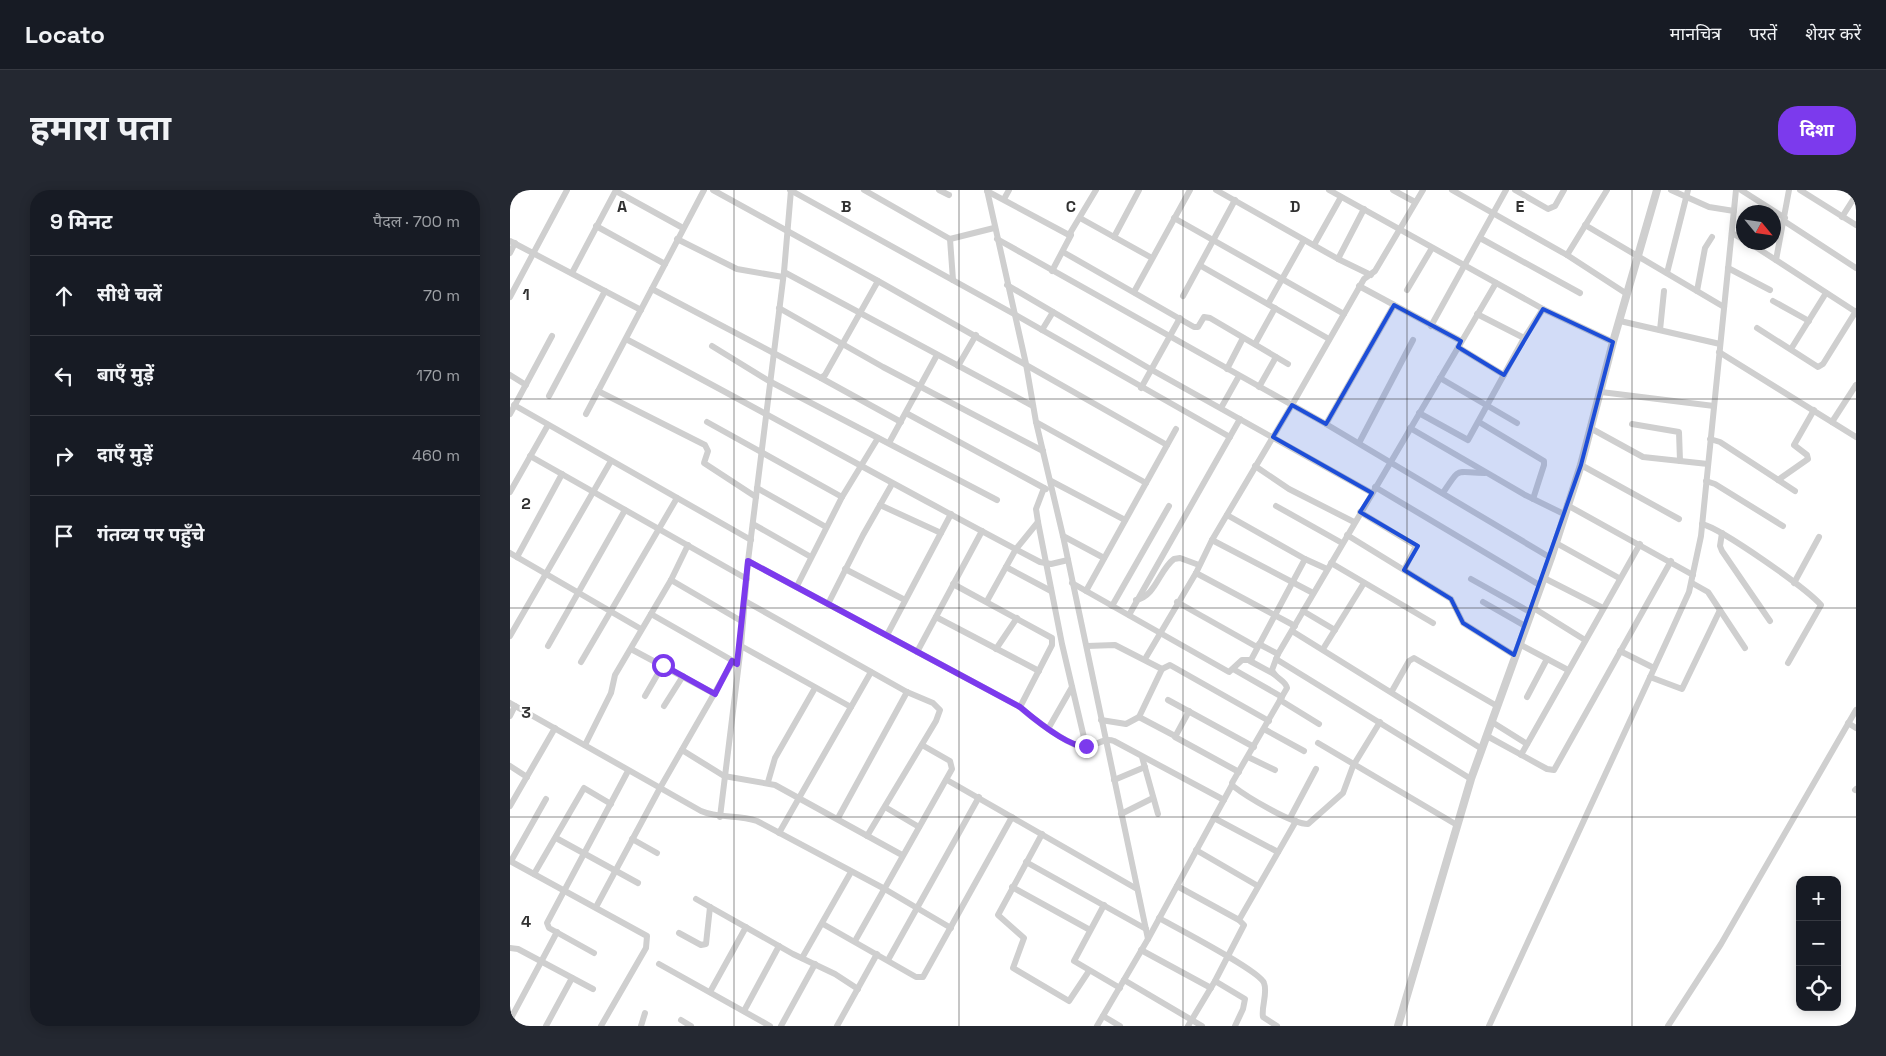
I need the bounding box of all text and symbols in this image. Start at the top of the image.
text: Locato [25,19,105,50]
text: मानचित्र [1670,22,1721,45]
text: परतें [1749,22,1777,45]
text: शेयर करें [1805,22,1861,45]
text: हमारा पता [30,106,171,150]
button: दिशा [1778,106,1856,155]
text: A [617,196,627,217]
text: B [841,196,851,217]
text: C [1066,196,1076,217]
text: D [1290,196,1300,217]
text: E [1516,196,1525,217]
north arrow [1736,205,1781,250]
text: 9 मिनट [50,208,112,235]
text: पैदल · 700 m [373,211,460,232]
icon: ahead [50,282,78,310]
text: सीधे चलें [97,282,162,307]
text: 1 [522,284,530,305]
text: 70 m [423,285,460,306]
icon: left [50,362,78,390]
text: बाएँ मुड़ें [97,362,154,387]
text: 170 m [416,365,460,386]
icon: right [50,442,78,470]
text: दाएँ मुड़ें [97,442,153,467]
text: 460 m [412,445,460,466]
text: 2 [521,493,531,514]
icon: arrive [50,522,78,550]
text: गंतव्य पर पहुँचे [97,522,204,547]
route start [652,654,675,677]
text: 3 [521,702,531,723]
route end [1075,735,1098,758]
map controls [1796,876,1841,1011]
button: + [1796,876,1841,921]
text: 4 [521,911,531,932]
button: − [1796,921,1841,966]
button: locate [1796,966,1841,1011]

